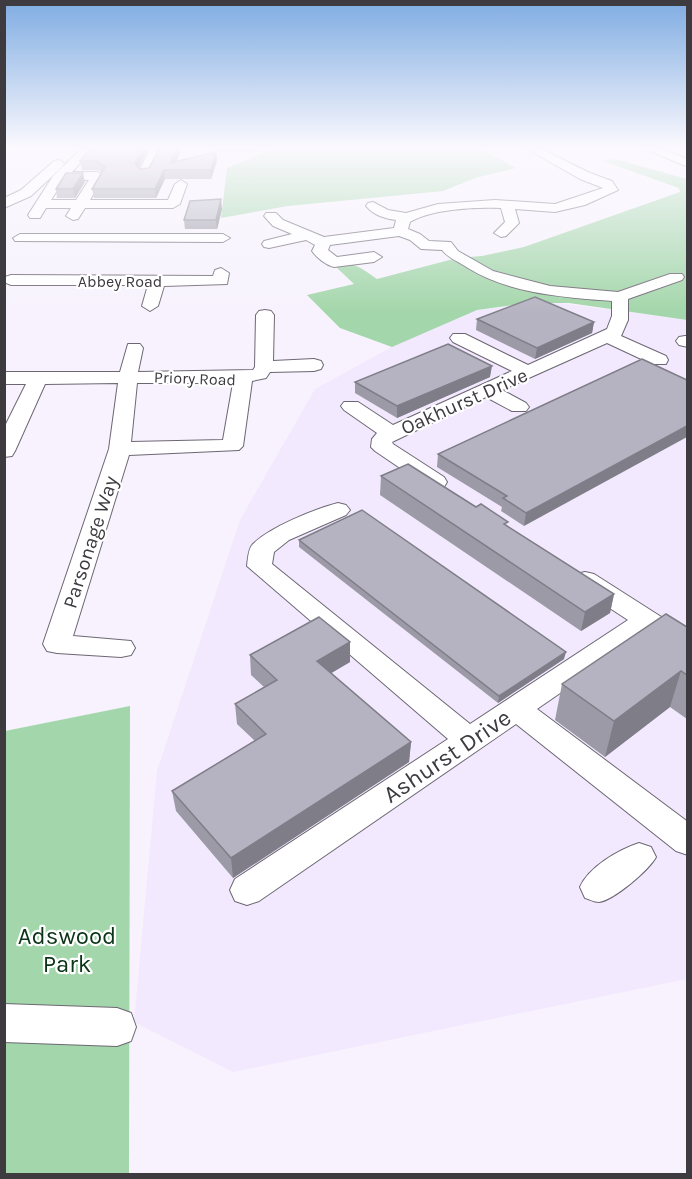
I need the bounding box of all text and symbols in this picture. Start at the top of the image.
street label: Abbey Road [78,272,162,291]
street label: Oakhurst Drive [397,363,531,440]
street label: Priory Road [154,368,236,389]
street label: Parsonage Way [58,473,123,611]
street label: Ashurst Drive [378,703,516,809]
park label: Adswood Park [18,922,116,978]

